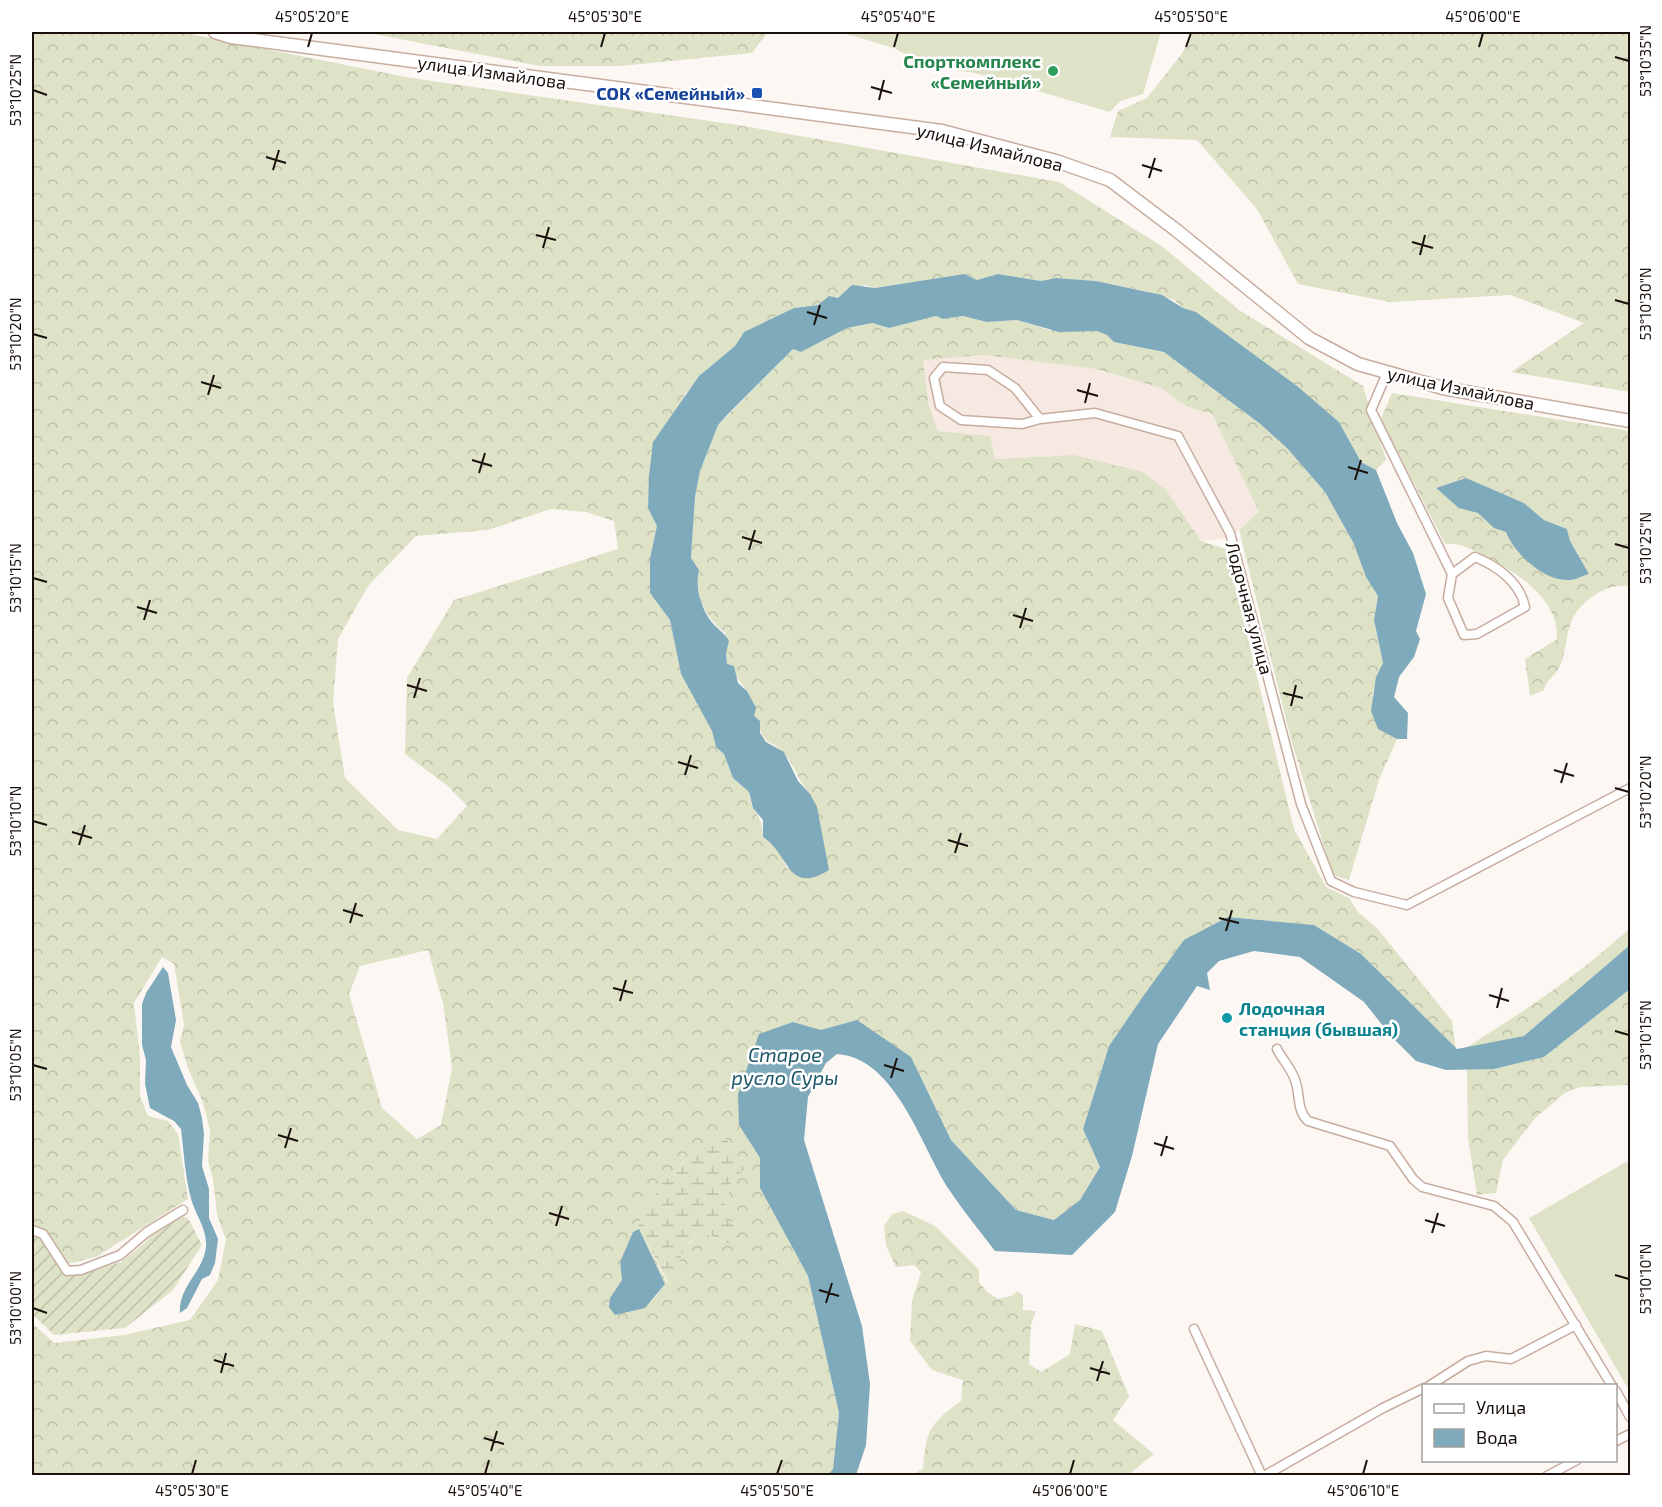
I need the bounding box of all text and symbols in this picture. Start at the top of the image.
text: 45°05'20"E [275,7,349,25]
text: 45°05'30"E [568,7,642,25]
text: 45°05'40"E [861,7,935,25]
text: 45°05'50"E [1154,7,1228,25]
text: 45°06'00"E [1445,7,1521,25]
text: 53°10'35"N [1636,25,1654,97]
place label: Спорткомплекс «Семейный» [903,50,1041,93]
street label: улица Измайлова [416,51,568,93]
text: 53°10'25"N [6,54,24,126]
marker: Спорткомплекс «Семейный» [1046,64,1060,78]
place label: СОК «Семейный» [596,82,745,104]
marker: СОК «Семейный» [750,86,764,100]
street label: улица Измайлова [915,118,1065,176]
text: 53°10'30"N [1636,267,1654,341]
text: 53°10'20"N [6,297,24,371]
street label: улица Измайлова [1385,362,1537,414]
text: 53°10'25"N [1636,512,1654,584]
street label: Лодочная улица [1222,539,1278,677]
text: 53°10'15"N [6,543,24,613]
text: 53°10'20"N [1636,755,1654,829]
text: 53°10'10"N [6,786,24,856]
place label: Лодочная станция (бывшая) [1239,997,1398,1040]
text: 53°10'15"N [1636,1000,1654,1070]
marker: Лодочная станция (бывшая) [1220,1011,1234,1025]
text: 53°10'05"N [6,1029,24,1101]
water label: Старое русло Суры [731,1042,839,1089]
text: 53°10'10"N [1636,1244,1654,1314]
text: 53°10'00"N [6,1271,24,1345]
legend [1422,1384,1617,1462]
text: Улица [1476,1396,1526,1418]
text: Вода [1476,1426,1518,1448]
text: 45°05'30"E [155,1481,229,1499]
text: 45°05'40"E [448,1481,522,1499]
text: 45°05'50"E [740,1481,814,1499]
text: 45°06'00"E [1032,1481,1108,1499]
text: 45°06'10"E [1327,1481,1399,1499]

